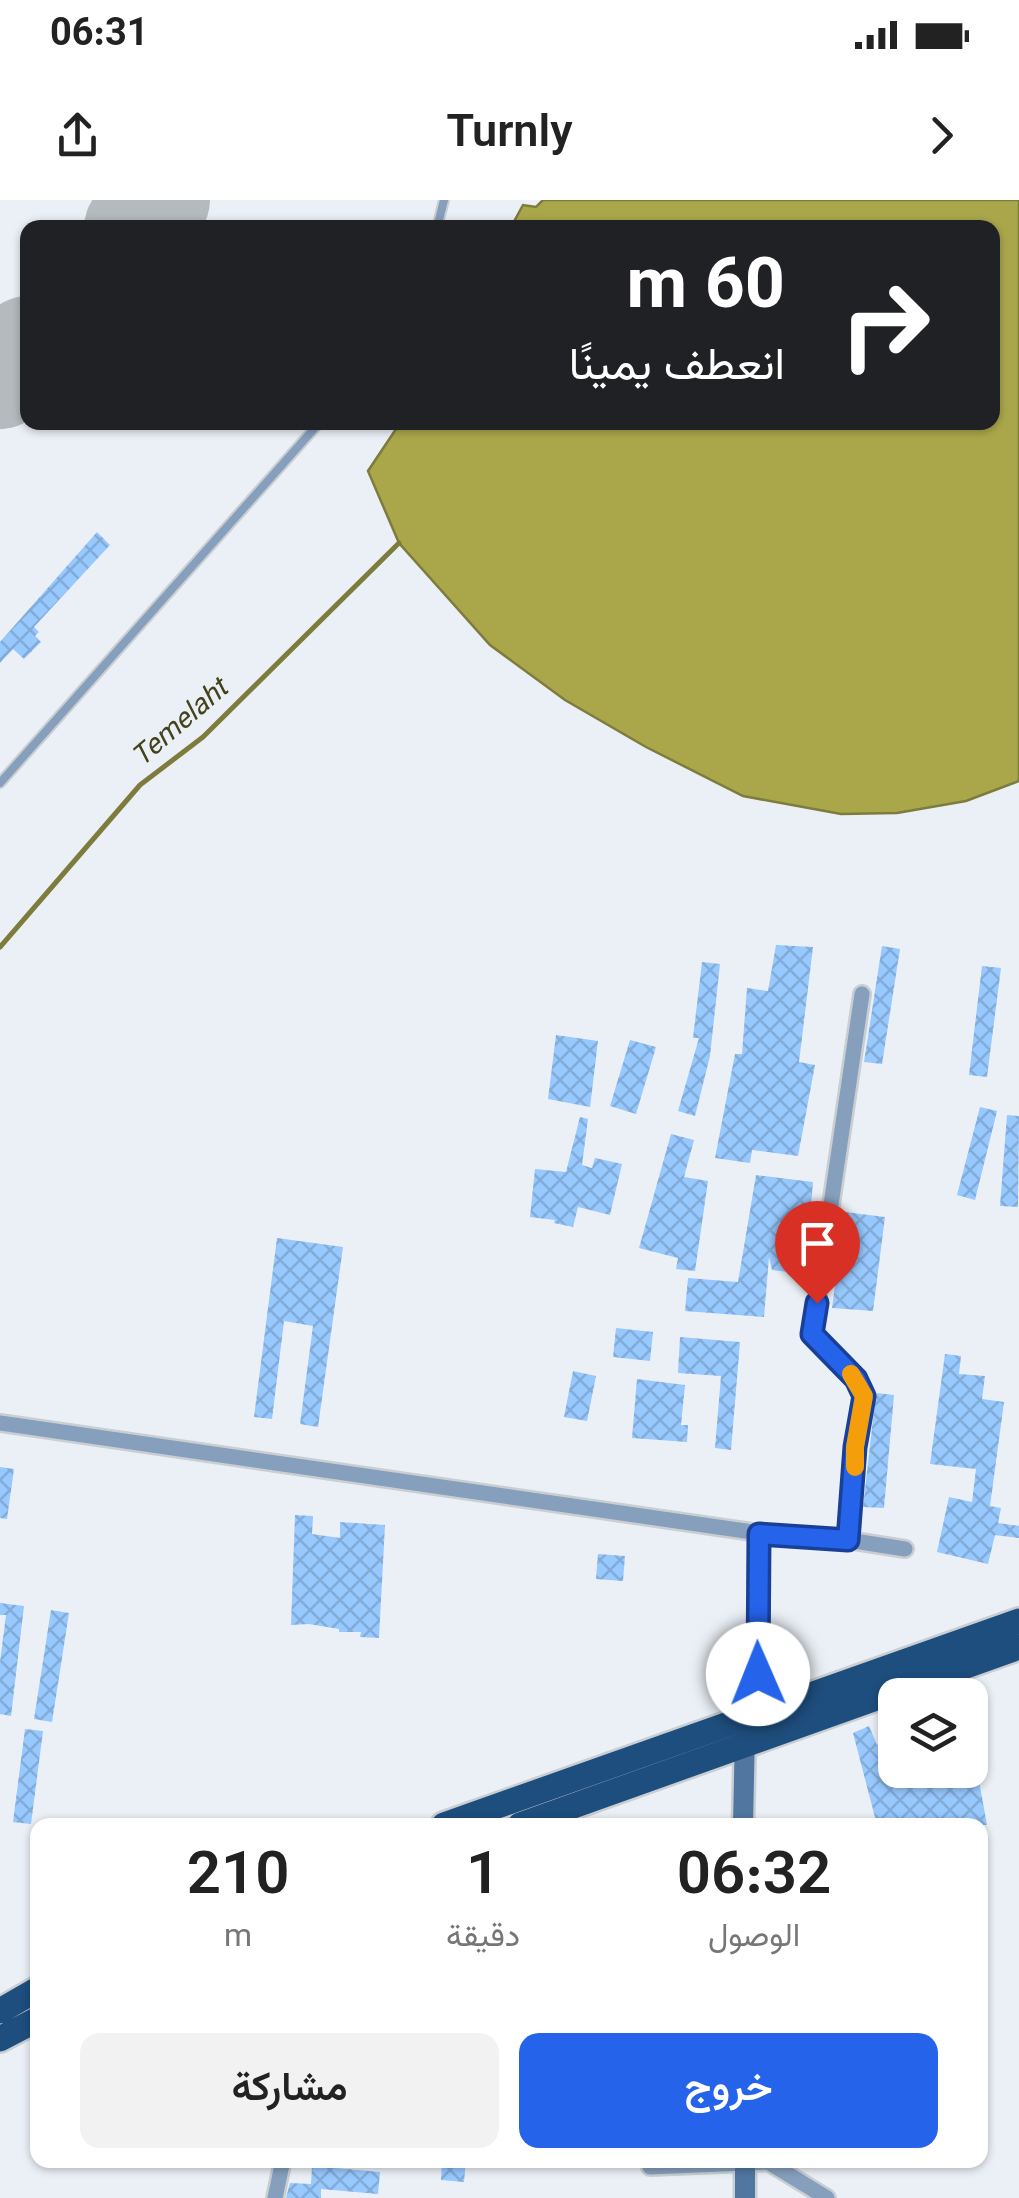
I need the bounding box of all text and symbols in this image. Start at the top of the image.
text: 06:31 [50,6,149,65]
text: Turnly [446,100,573,170]
icon: share [50,108,105,163]
icon: forward [914,108,969,163]
text: 60 m [626,235,785,345]
icon: right [820,260,950,390]
text: انعطف يمينًا [569,333,785,403]
water label: Temelaht [123,667,241,779]
pin [775,1201,860,1304]
icon: arrive [790,1216,845,1271]
position arrow [706,1622,810,1726]
map controls [878,1678,988,1788]
button: layers [878,1678,988,1788]
text: 210 [187,1831,289,1925]
text: 1 [466,1831,500,1925]
text: 06:32 [677,1831,831,1925]
text: m [224,1913,252,1963]
text: دقيقة [446,1913,520,1963]
text: الوصول [708,1913,800,1963]
button: مشاركة [80,2033,499,2148]
button: خروج [519,2033,938,2148]

